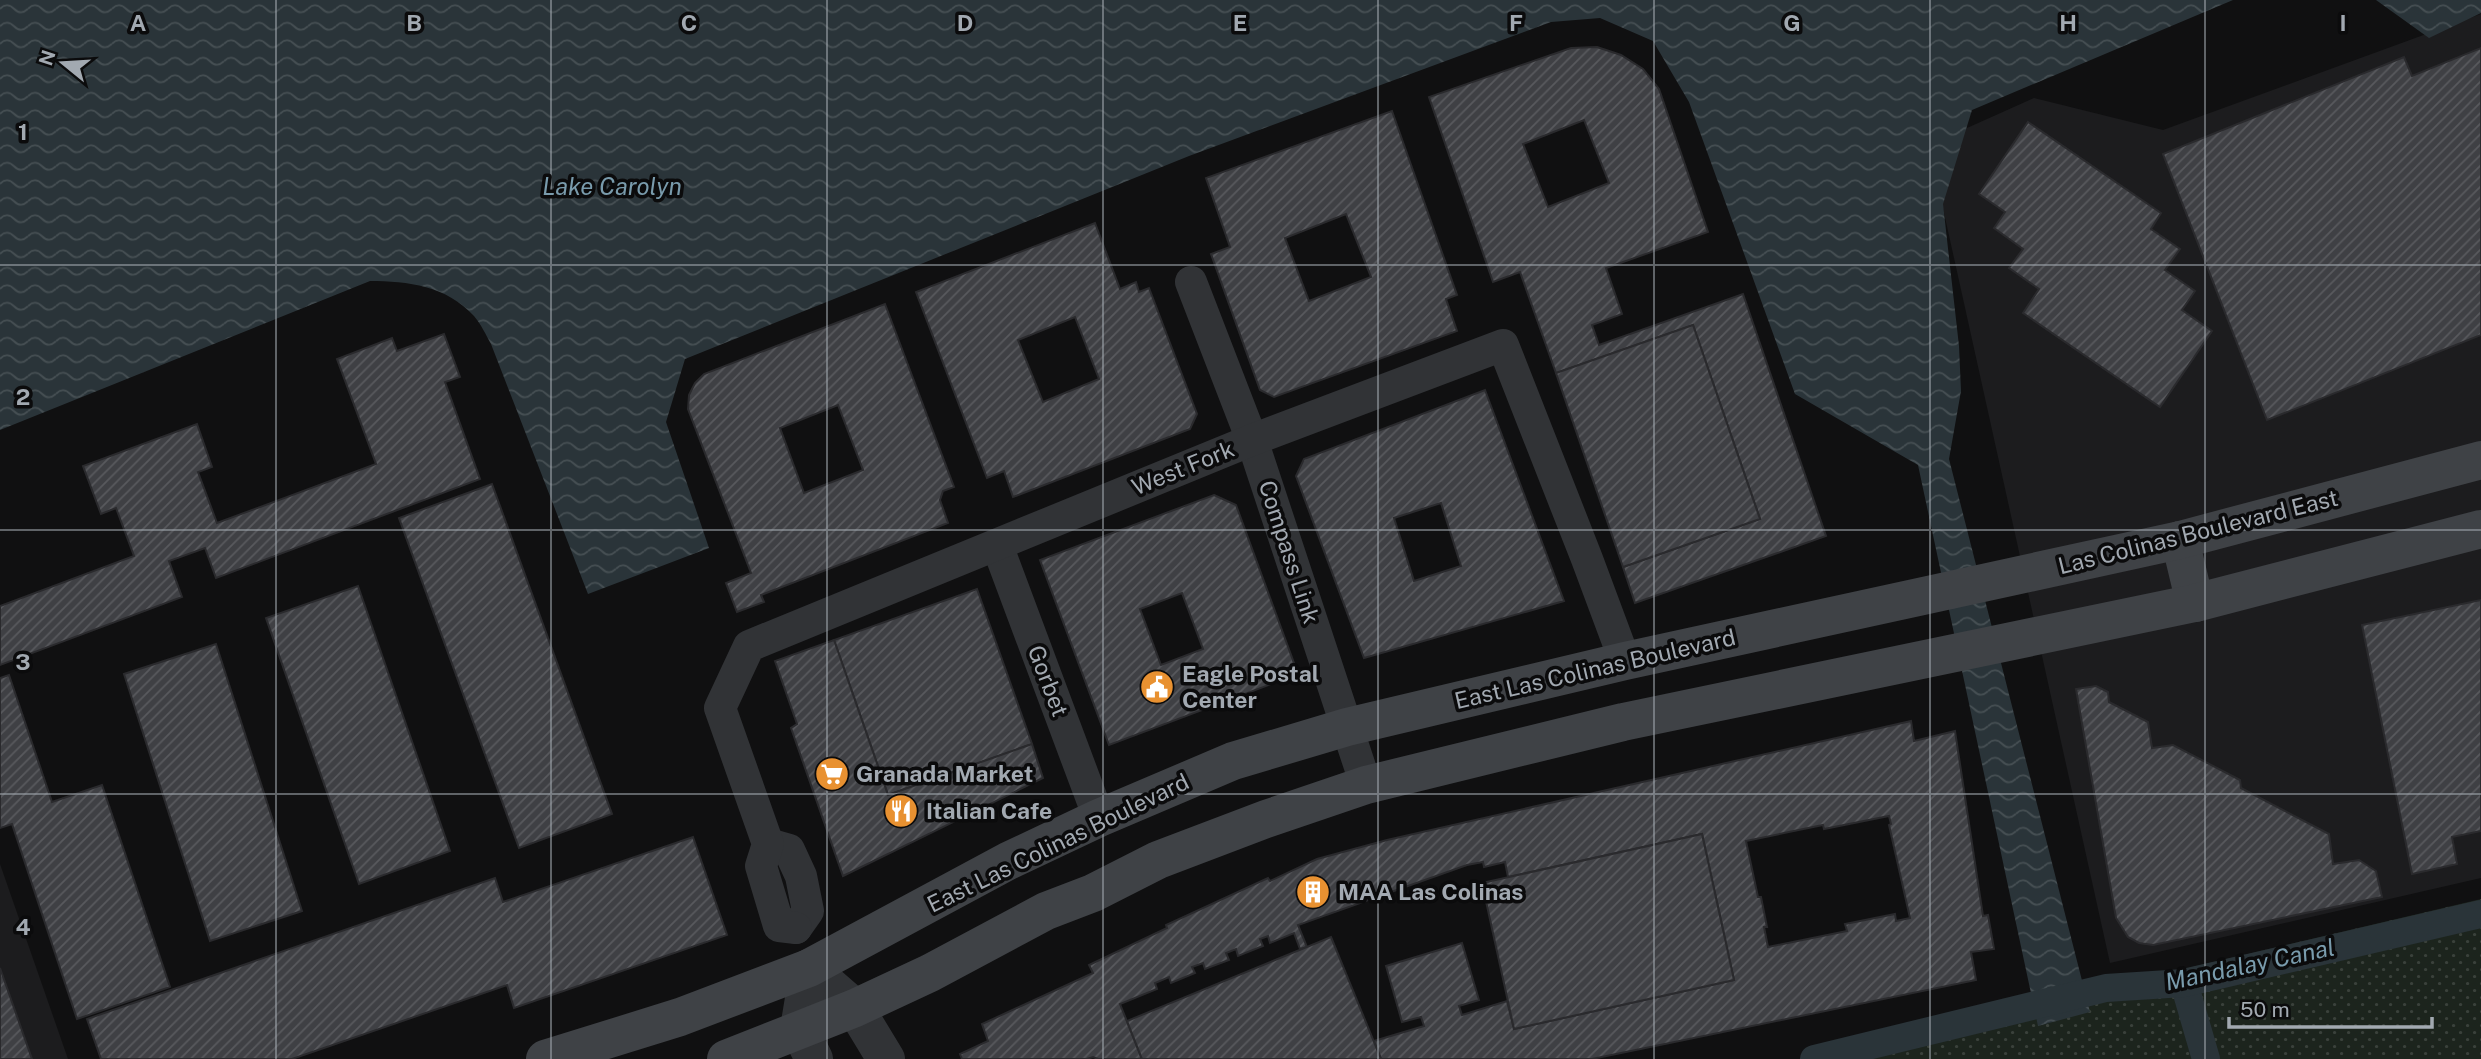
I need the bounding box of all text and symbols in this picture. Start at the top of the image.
text: A [130,9,147,36]
text: B [406,9,422,36]
text: C [681,9,697,36]
text: D [957,9,973,36]
text: E [1233,9,1247,36]
text: F [1509,9,1523,36]
text: G [1783,9,1801,36]
text: H [2059,9,2077,36]
text: I [2339,9,2347,36]
north arrow [28,28,98,98]
text: N [34,47,60,68]
text: 1 [18,118,28,145]
water label: Lake Carolyn [542,172,682,200]
text: 2 [16,383,30,410]
street label: West Fork [1128,435,1238,500]
street label: Compass Link [1254,477,1325,627]
street label: Las Colinas Boulevard East [2055,484,2341,579]
street label: East Las Colinas Boulevard [1452,623,1738,714]
street label: Gorbet [1023,641,1074,720]
text: 3 [15,648,31,675]
place label: Eagle Postal Center [1182,660,1319,713]
public building icon: Eagle Postal Center [1138,668,1176,706]
supermarket icon: Granada Market [813,755,851,793]
place label: Granada Market [856,760,1033,787]
street label: East Las Colinas Boulevard [923,767,1193,918]
restaurant icon: Italian Cafe [882,792,920,830]
place label: Italian Cafe [926,797,1052,824]
building icon: MAA Las Colinas [1294,873,1332,911]
place label: MAA Las Colinas [1338,878,1523,905]
text: 4 [15,913,31,940]
water label: Mandalay Canal [2163,932,2337,996]
scale bar [2229,986,2432,1030]
text: 50 m [2240,997,2290,1022]

